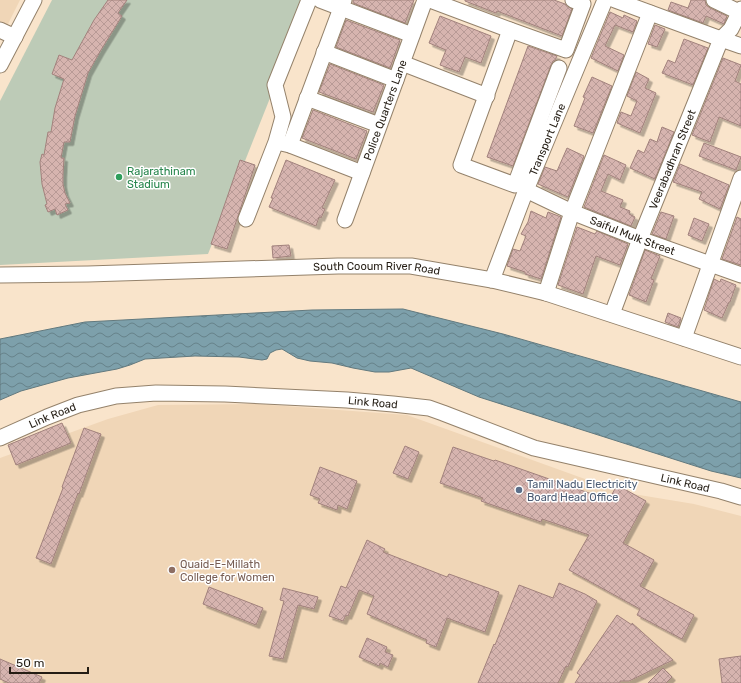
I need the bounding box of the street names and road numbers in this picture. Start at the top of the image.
street label: Police Quarters Lane [361,58,410,162]
street label: Transport Lane [527,101,568,178]
street label: Veerabadhran Street [647,107,699,211]
street label: Saiful Mulk Street [588,214,677,258]
street label: South Cooum River Road [313,260,441,278]
street label: Link Road [347,394,398,411]
street label: Link Road [27,400,78,431]
street label: Link Road [659,471,711,495]

